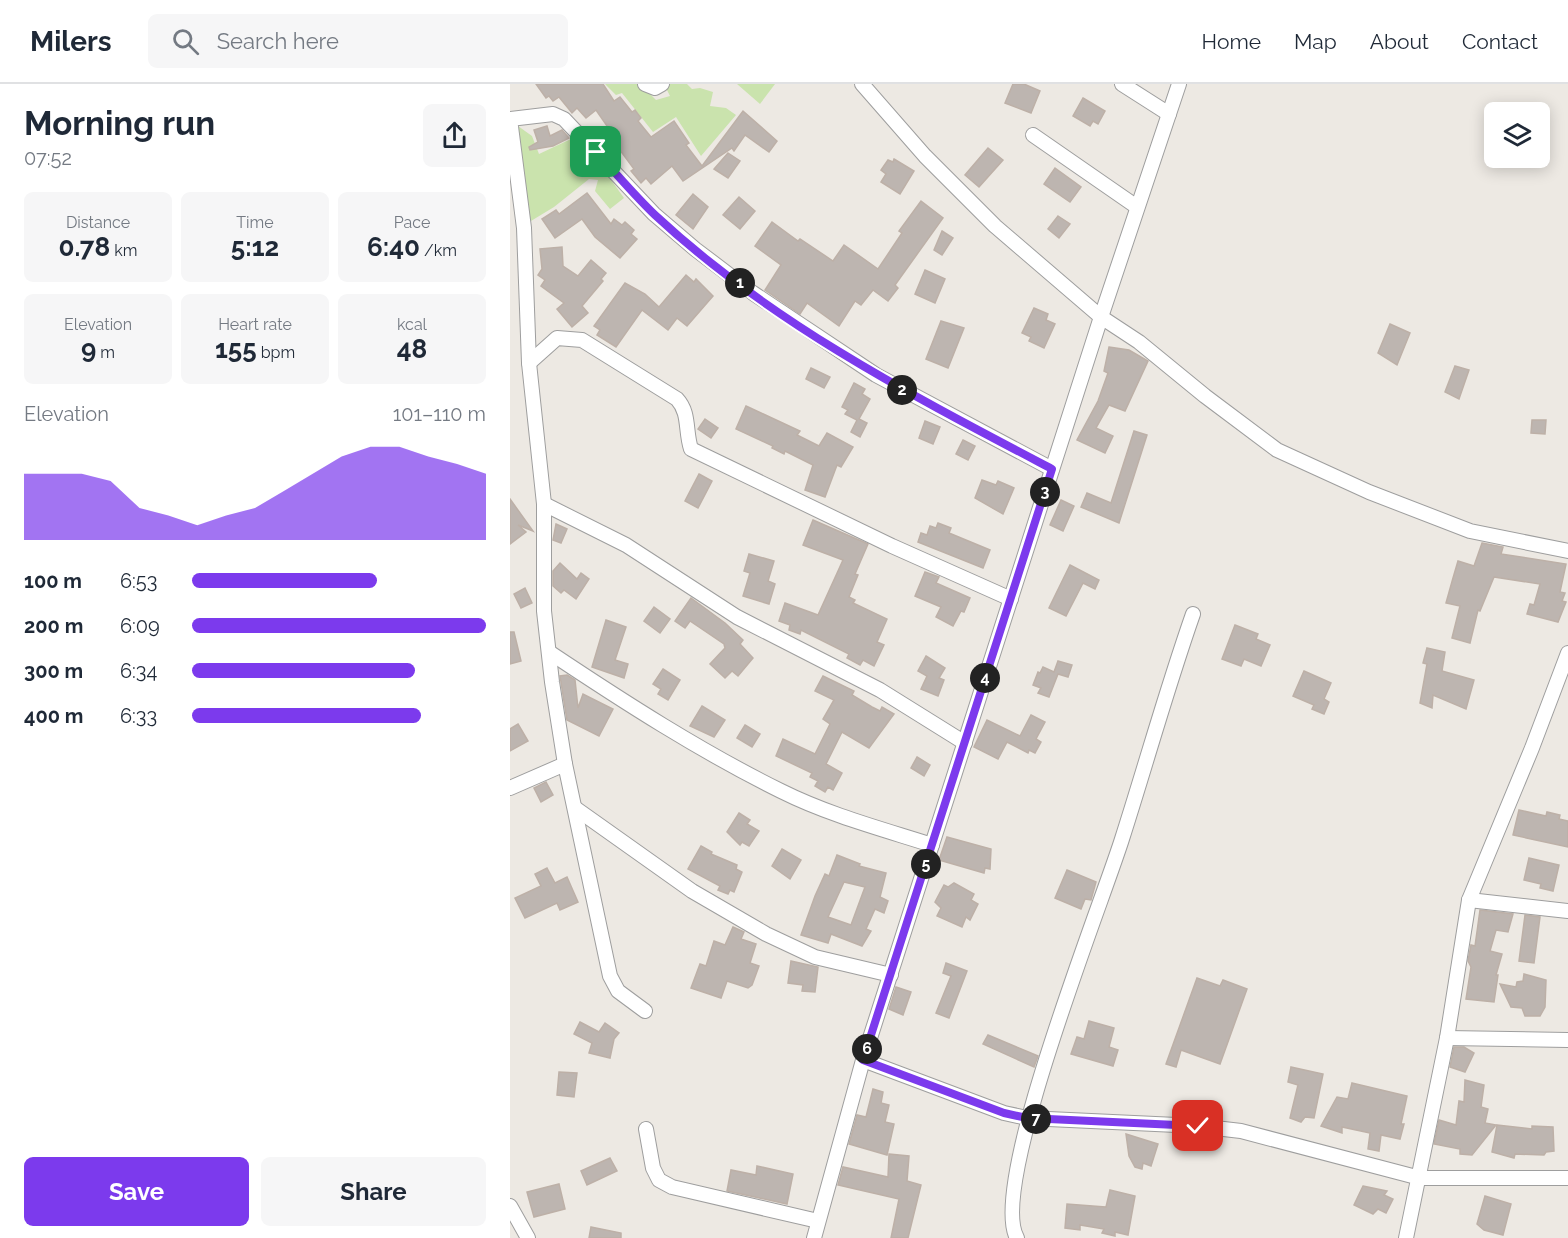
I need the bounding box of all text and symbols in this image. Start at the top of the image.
search box [148,14,568,68]
text: Milers [30,25,112,58]
icon: search [169,25,202,58]
text: Search here [217,28,339,54]
text: Home [1202,29,1261,54]
text: Map [1294,29,1337,54]
text: About [1370,29,1429,54]
text: Contact [1462,29,1538,54]
map controls [1484,102,1550,168]
button: layers [1484,102,1550,168]
text: Morning run [24,104,215,143]
button: share [423,104,486,167]
pin [570,126,621,177]
icon: arrive [579,135,612,168]
text: 07:52 [24,146,72,170]
text: Distance [66,213,130,232]
text: Time [236,213,274,232]
text: Pace [394,213,430,232]
text: 0.78 [59,232,110,262]
text: 5:12 [231,232,279,262]
text: 6:40 [367,232,420,262]
text: km [110,241,137,260]
text: /km [420,241,457,260]
pin: 1 [725,268,755,298]
text: 1 [736,273,744,292]
text: Elevation [64,315,132,334]
text: Heart rate [218,315,292,334]
text: kcal [397,315,427,334]
text: 9 [81,334,96,364]
text: 155 [215,334,257,364]
text: 48 [397,334,427,364]
text: m [96,343,115,362]
text: bpm [257,343,295,362]
pin: 2 [887,375,917,405]
text: 2 [897,380,907,399]
text: Elevation [24,402,109,426]
text: 101–110 m [393,402,486,426]
pin: 3 [1030,477,1060,507]
text: 3 [1041,482,1049,501]
text: 100 m [24,569,82,593]
text: 6:53 [120,569,157,593]
text: 200 m [24,614,83,638]
text: 6:09 [120,614,160,638]
text: 300 m [24,659,83,683]
text: 6:34 [120,659,157,683]
pin: 4 [970,663,1000,693]
text: 4 [980,668,990,687]
text: 400 m [24,704,83,728]
text: 6:33 [120,704,157,728]
pin: 5 [911,849,941,879]
text: 5 [922,854,930,873]
pin: 6 [852,1034,882,1064]
text: 6 [862,1039,872,1058]
pin [1172,1100,1223,1151]
pin: 7 [1021,1104,1051,1134]
text: 7 [1032,1109,1040,1128]
icon: check [1181,1109,1214,1142]
button: Save [24,1157,249,1226]
button: Share [261,1157,486,1226]

